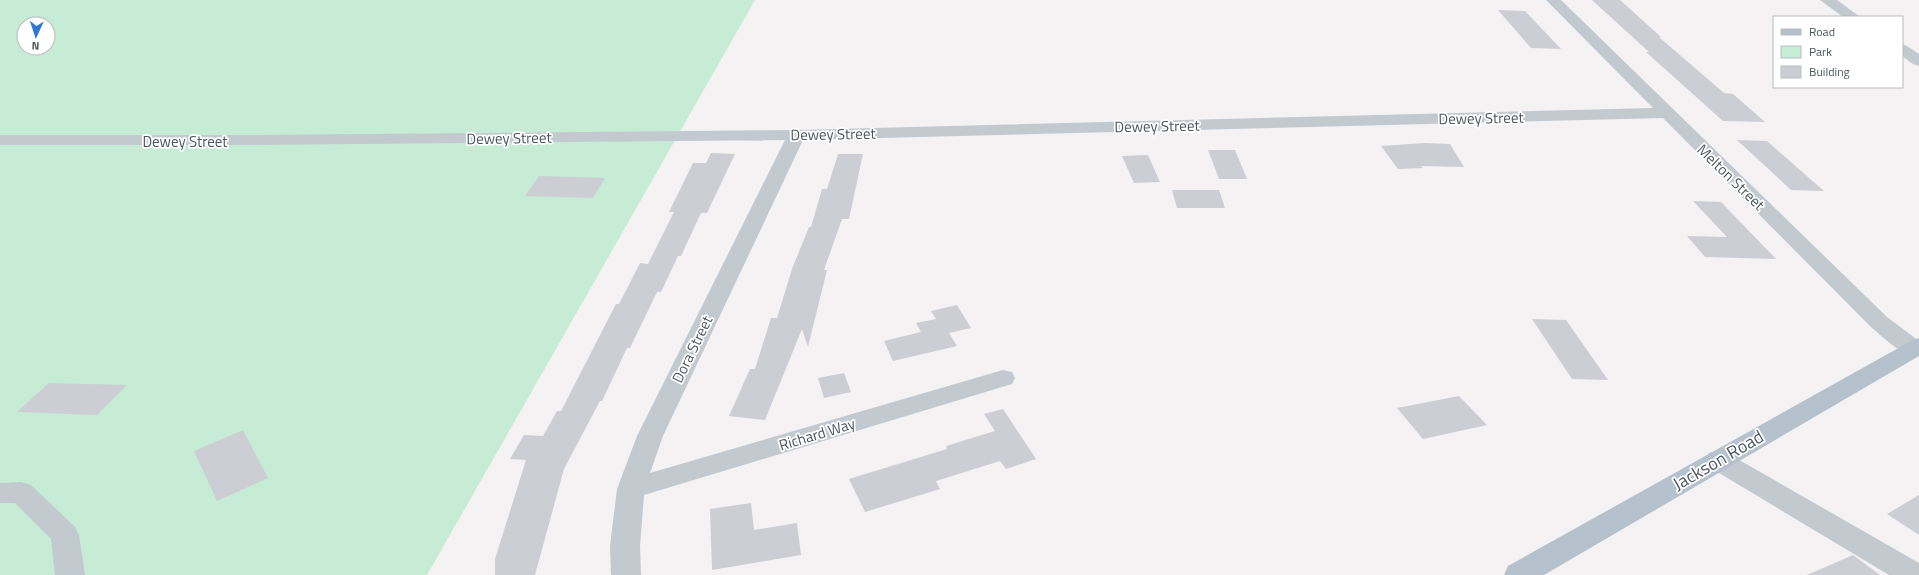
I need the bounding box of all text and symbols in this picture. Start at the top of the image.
north arrow [16,16,56,56]
legend [1773,16,1903,88]
text: Road [1809,22,1835,41]
text: N [31,38,40,54]
text: Park [1809,42,1832,61]
text: Building [1809,62,1850,81]
street label: Dewey Street [1438,106,1525,130]
street label: Dewey Street [1114,114,1201,138]
street label: Dewey Street [790,122,877,146]
street label: Dewey Street [466,126,553,150]
street label: Dewey Street [142,130,228,153]
street label: Melton Street [1692,139,1771,216]
street label: Dora Street [666,311,718,387]
street label: Richard Way [776,412,858,456]
street label: Jackson Road [1667,423,1769,497]

